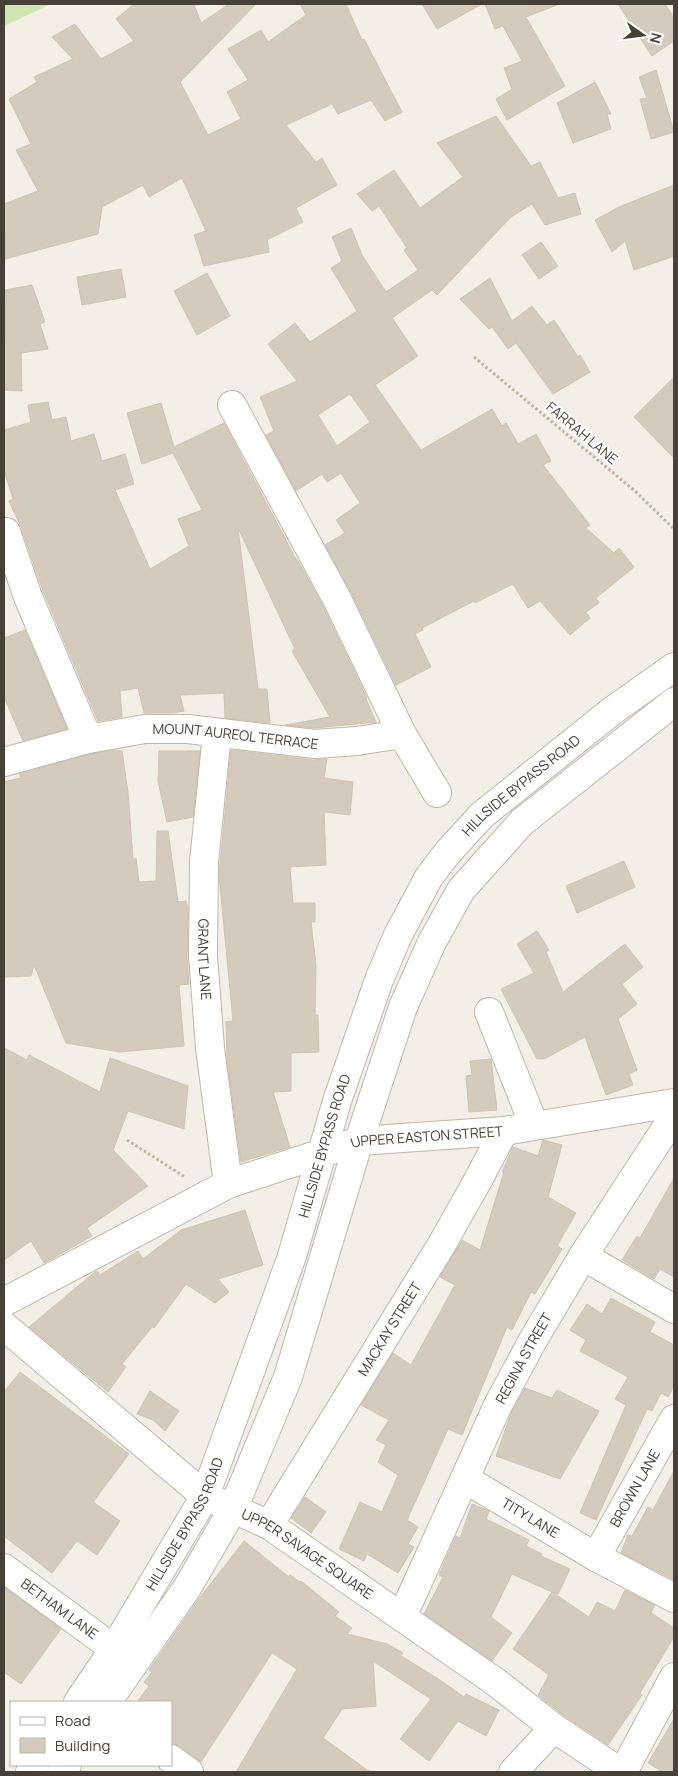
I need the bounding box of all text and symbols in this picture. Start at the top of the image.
north arrow [618,10,668,60]
text: N [646,31,667,45]
street label: FARRAH LANE [542,397,622,468]
street label: MOUNT AUREOL TERRACE [153,719,320,753]
street label: HILLSIDE BYPASS ROAD [457,730,584,840]
street label: GRANT LANE [194,918,216,1001]
street label: HILLSIDE BYPASS ROAD [294,1072,355,1220]
street label: UPPER EASTON STREET [348,1121,504,1152]
street label: MACKAY STREET [353,1278,426,1379]
street label: REGINA STREET [491,1309,556,1407]
street label: BROWN LANE [605,1446,664,1530]
street label: HILLSIDE BYPASS ROAD [141,1455,227,1594]
street label: TITY LANE [498,1493,563,1542]
street label: UPPER SAVAGE SQUARE [239,1504,377,1603]
street label: BETHAM LANE [17,1574,102,1643]
legend [10,1701,172,1766]
text: Road [55,1710,91,1731]
text: Building [55,1735,110,1756]

